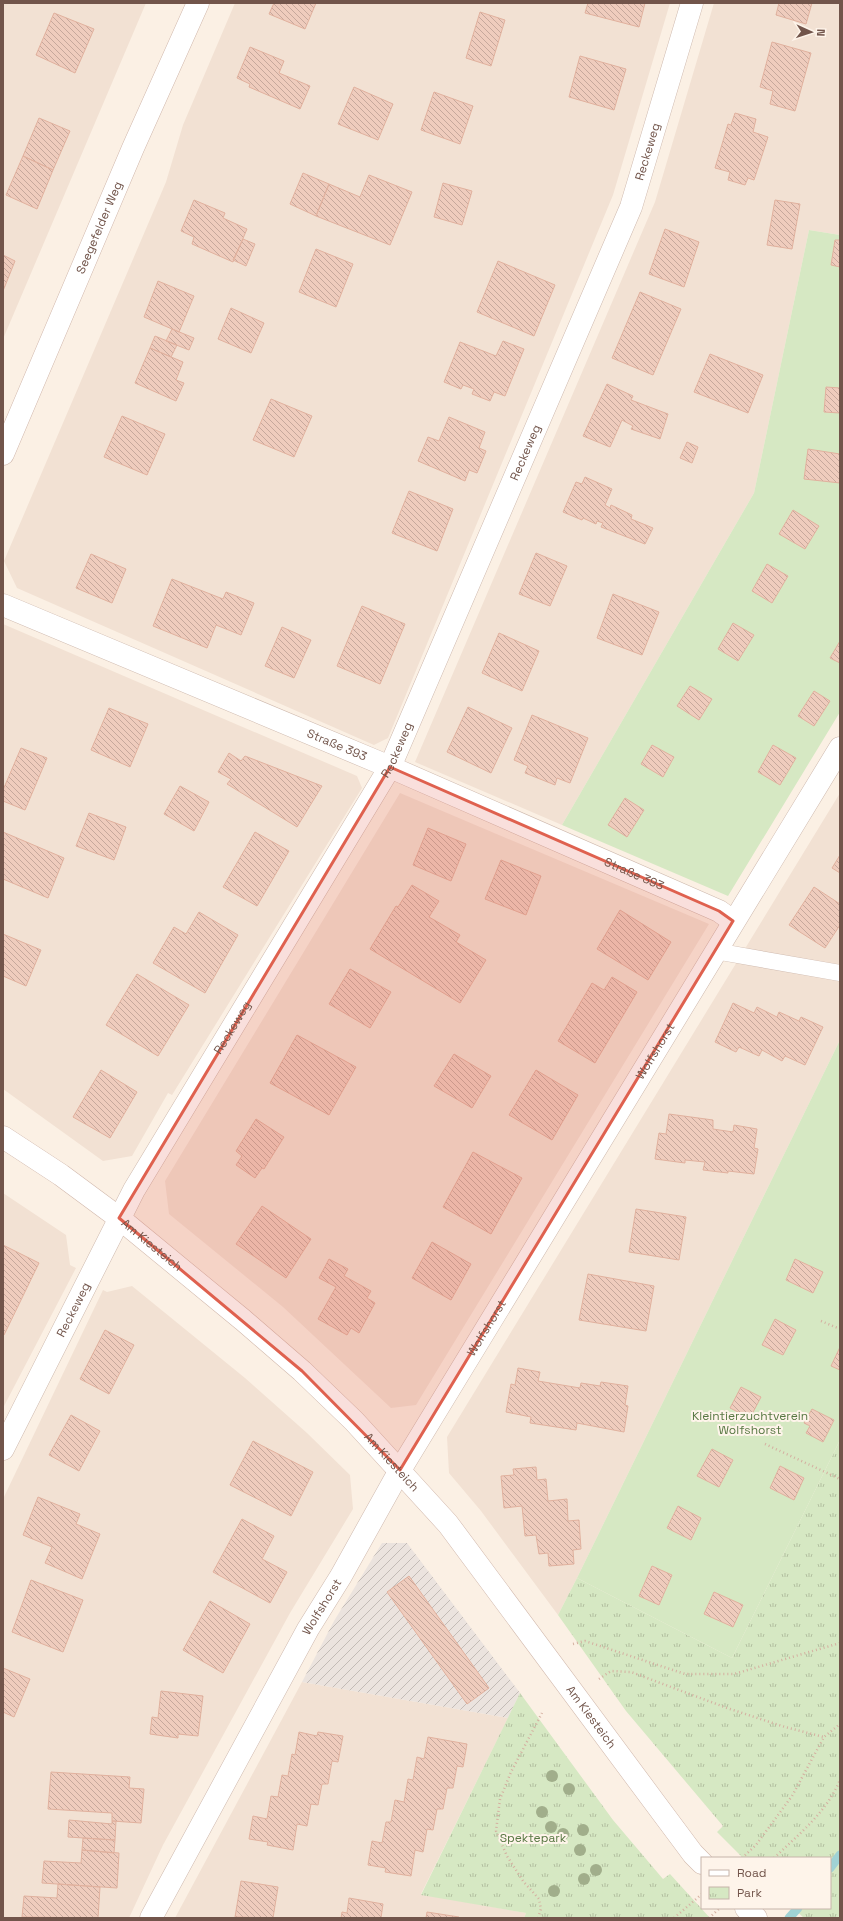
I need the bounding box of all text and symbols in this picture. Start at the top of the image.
north arrow [791,12,831,52]
text: N [814,28,828,37]
street label: Reckeweg [631,121,664,182]
street label: Seegefelder Weg [73,179,126,276]
street label: Reckeweg [506,422,544,483]
street label: Reckeweg [377,720,416,781]
street label: Straße 393 [304,725,369,764]
street label: Straße 393 [602,854,667,894]
street label: Reckeweg [210,998,254,1057]
street label: Wolfshorst [632,1020,678,1082]
street label: Am Kiesteich [118,1215,186,1275]
street label: Reckeweg [53,1280,94,1340]
street label: Wolfshorst [463,1297,510,1359]
park label: Kleintierzuchtverein Wolfshorst [692,1408,808,1438]
street label: Am Kiesteich [361,1429,423,1495]
street label: Wolfshorst [298,1576,345,1638]
street label: Am Kiesteich [563,1682,620,1752]
park label: Spektepark [500,1830,567,1846]
legend [701,1857,831,1909]
text: Road [737,1865,766,1881]
text: Park [737,1885,762,1901]

